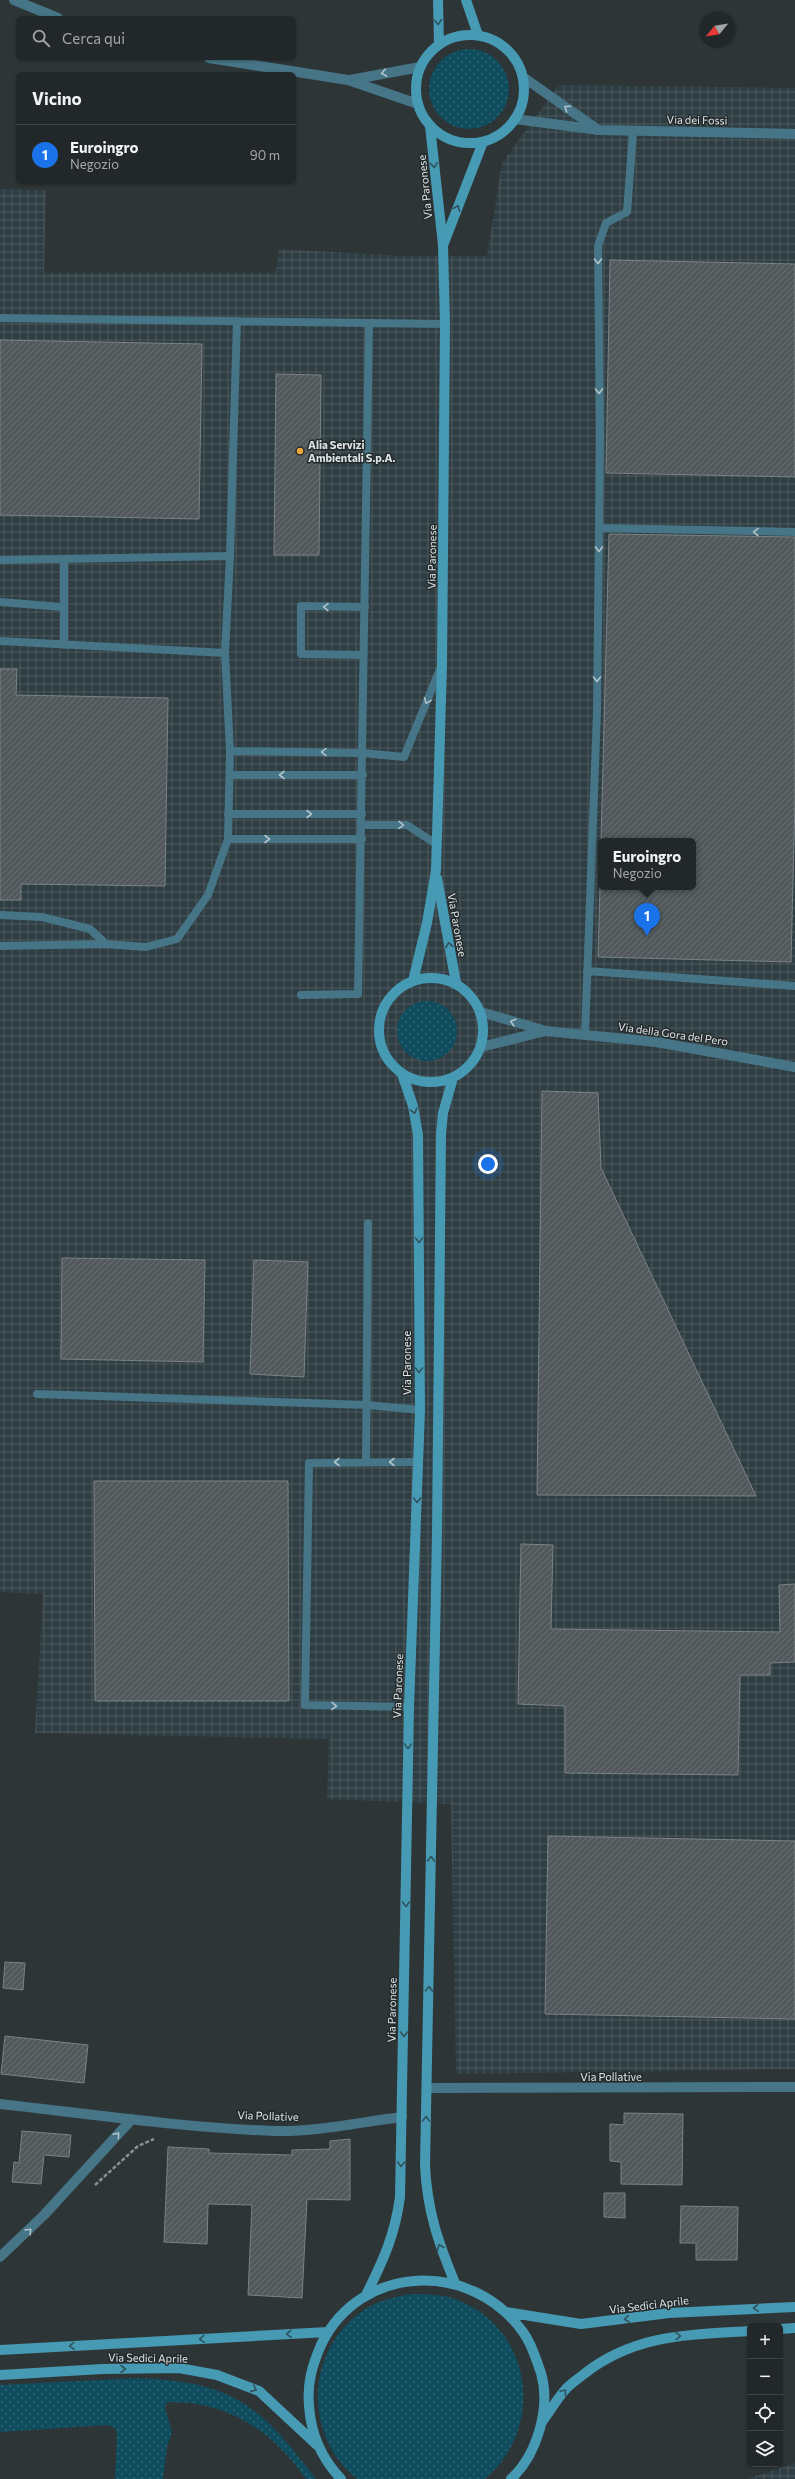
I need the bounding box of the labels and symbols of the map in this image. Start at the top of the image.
north arrow [699,12,735,48]
one-way arrow [434,19,442,25]
one-way arrow [381,69,387,77]
one-way arrow [564,105,571,113]
street label: Via dei Fossi [667,112,728,127]
street label: Via Paronese [415,154,434,220]
one-way arrow [429,162,438,168]
one-way arrow [453,205,461,212]
one-way arrow [594,258,602,264]
one-way arrow [595,388,603,394]
place label: Alia Servizi Ambientali S.p.A. [308,438,395,464]
marker: Alia Servizi Ambientali S.p.A. [295,446,305,456]
street label: Via Paronese [424,524,439,589]
one-way arrow [753,527,759,536]
one-way arrow [595,546,603,552]
one-way arrow [323,603,329,611]
one-way arrow [593,676,601,682]
one-way arrow [424,698,432,705]
one-way arrow [321,748,327,756]
one-way arrow [279,771,285,779]
one-way arrow [306,810,312,818]
one-way arrow [398,821,404,829]
one-way arrow [264,835,270,843]
street label: Via Paronese [445,892,470,958]
pin: 1 [634,903,660,936]
one-way arrow [445,942,453,948]
one-way arrow [510,1018,517,1026]
street label: Via della Gora del Pero [617,1019,729,1048]
one-way arrow [409,1107,418,1114]
your location [478,1154,498,1174]
one-way arrow [414,1237,423,1243]
street label: Via Paronese [400,1331,413,1395]
one-way arrow [415,1367,423,1373]
one-way arrow [334,1458,340,1466]
one-way arrow [389,1458,395,1466]
one-way arrow [413,1497,422,1503]
street label: Via Paronese [390,1653,405,1718]
one-way arrow [331,1702,337,1710]
one-way arrow [404,1743,413,1749]
one-way arrow [427,1856,435,1862]
one-way arrow [402,1901,410,1907]
street label: Via Paronese [384,1977,399,2042]
one-way arrow [424,1986,433,1992]
one-way arrow [400,2031,408,2037]
street label: Via Pollative [580,2070,642,2083]
street label: Via Pollative [237,2108,299,2123]
one-way arrow [422,2116,430,2122]
one-way arrow [113,2132,120,2140]
one-way arrow [397,2161,405,2167]
one-way arrow [24,2228,32,2236]
one-way arrow [437,2244,445,2251]
street label: Via Sedici Aprile [608,2293,690,2316]
one-way arrow [753,2304,759,2313]
one-way arrow [624,2314,630,2323]
one-way arrow [286,2330,292,2339]
one-way arrow [675,2332,681,2341]
one-way arrow [199,2335,205,2343]
one-way arrow [69,2341,75,2350]
street label: Via Sedici Aprile [108,2350,188,2365]
one-way arrow [120,2365,126,2373]
one-way arrow [249,2384,257,2392]
one-way arrow [559,2390,566,2397]

